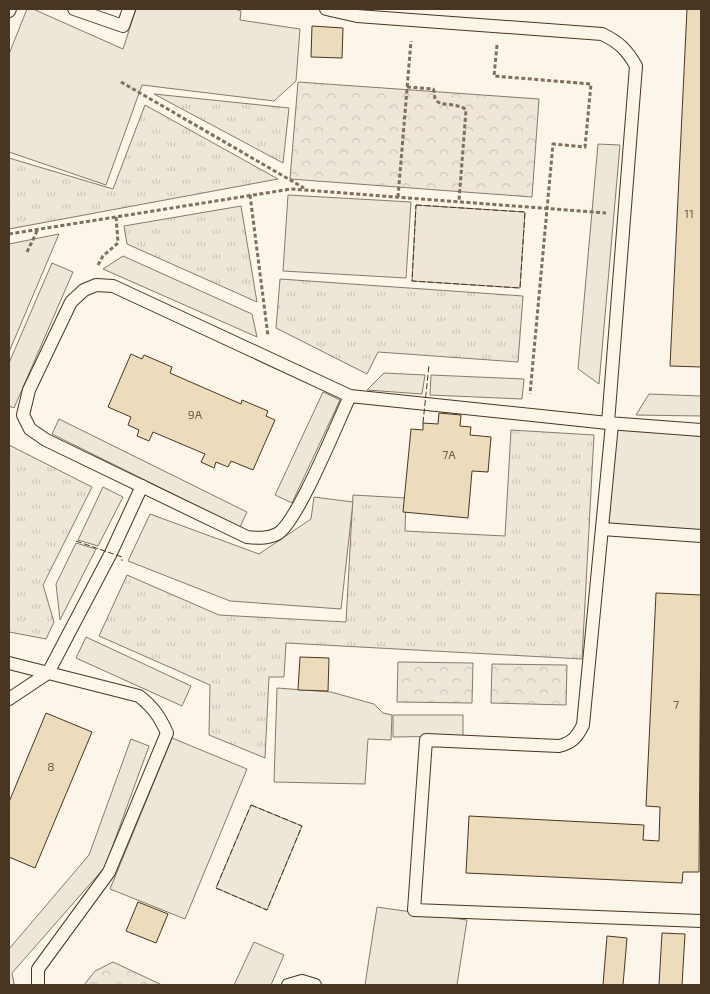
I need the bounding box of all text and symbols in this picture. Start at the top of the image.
house number: 11 [684,206,694,220]
house number: 9А [188,407,203,421]
house number: 7А [442,447,456,461]
house number: 7 [673,697,679,711]
house number: 8 [47,759,55,773]

